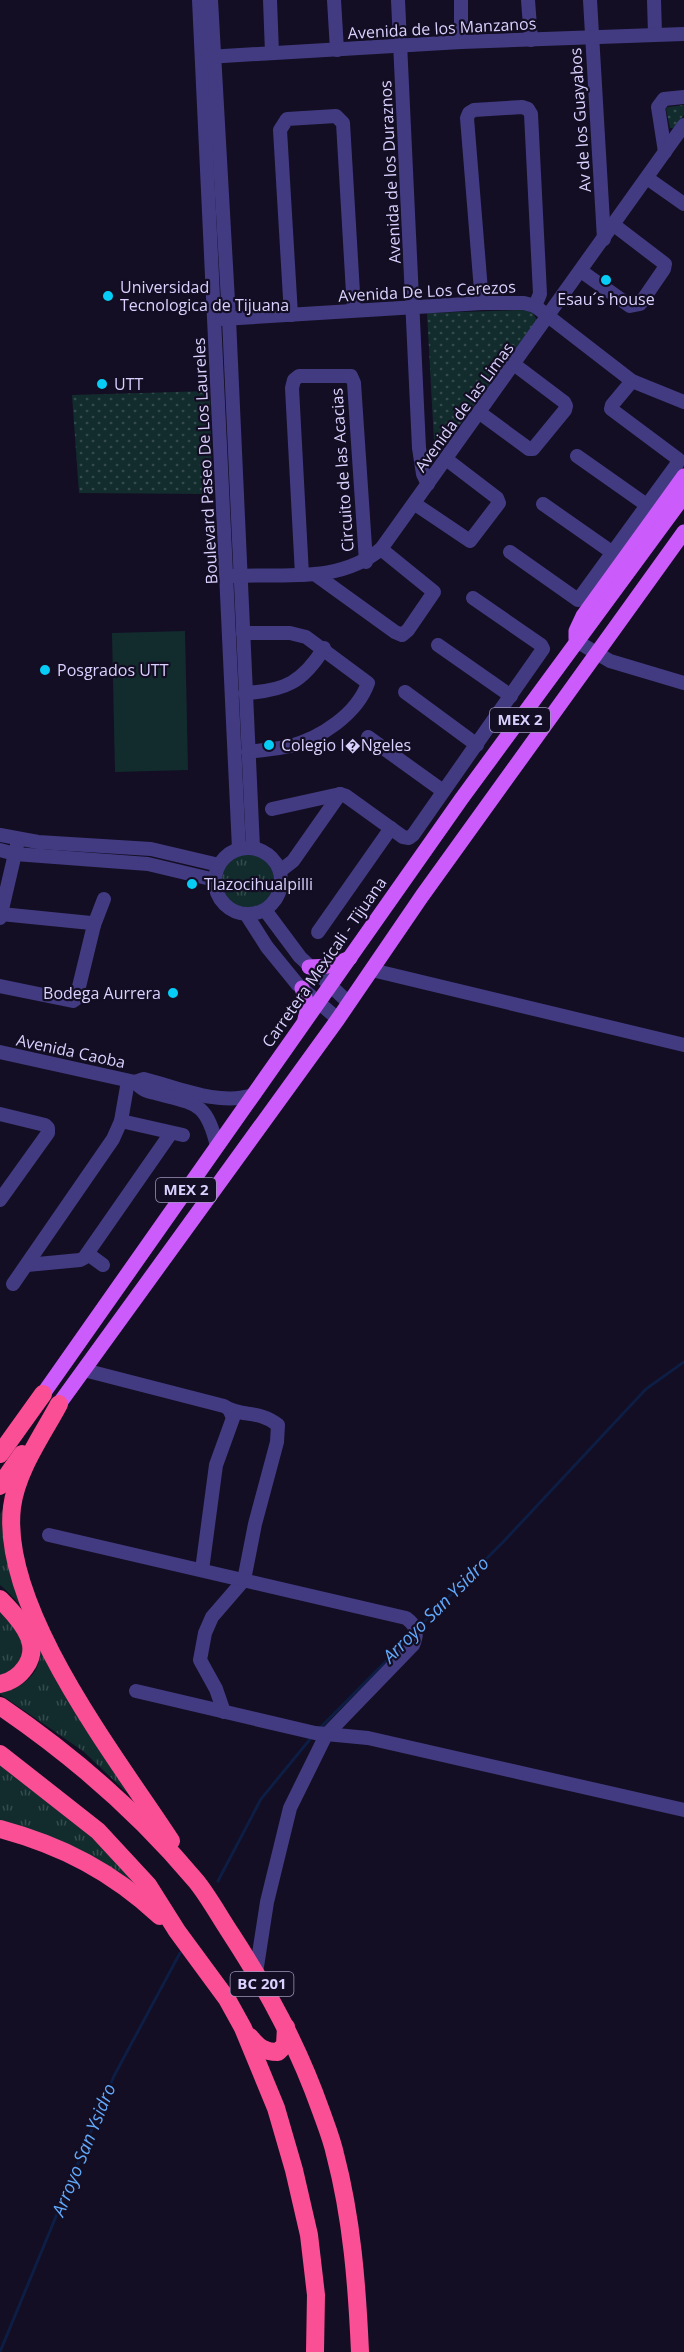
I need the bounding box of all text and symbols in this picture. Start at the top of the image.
street label: Avenida de los Manzanos [347,12,537,44]
street label: Av de los Guayabos [564,47,596,193]
street label: Avenida de los Duraznos [374,80,406,264]
marker: Esau´s house [599,273,613,287]
street label: Avenida De Los Cerezos [338,275,516,307]
place label: Universidad Tecnologica de Tijuana [120,276,289,316]
place label: Esau´s house [557,288,655,310]
marker: Universidad Tecnologica de Tijuana [101,289,115,303]
street label: Boulevard Paseo De Los Laureles [188,337,222,585]
street label: Avenida de las Limas [410,338,518,476]
place label: UTT [114,373,143,395]
marker: UTT [95,377,109,391]
street label: Circuito de las Acacias [325,387,359,553]
place label: Posgrados UTT [57,659,169,681]
marker: Posgrados UTT [38,663,52,677]
road number: MEX 2 [490,708,550,732]
place label: Colegio I�Ngeles [281,734,411,756]
marker: Colegio I�Ngeles [262,738,276,752]
street label: Carretera Mexicali - Tijuana [257,872,391,1052]
place label: Tlazocihualpilli [204,873,313,895]
marker: Tlazocihualpilli [185,877,199,891]
place label: Bodega Aurrera [43,982,161,1004]
marker: Bodega Aurrera [166,986,180,1000]
street label: Avenida Caoba [14,1029,128,1073]
road number: MEX 2 [156,1178,216,1202]
water label: Arroyo San Ysidro [376,1551,494,1669]
road number: BC 201 [230,1972,294,1996]
water label: Arroyo San Ysidro [45,2080,121,2221]

